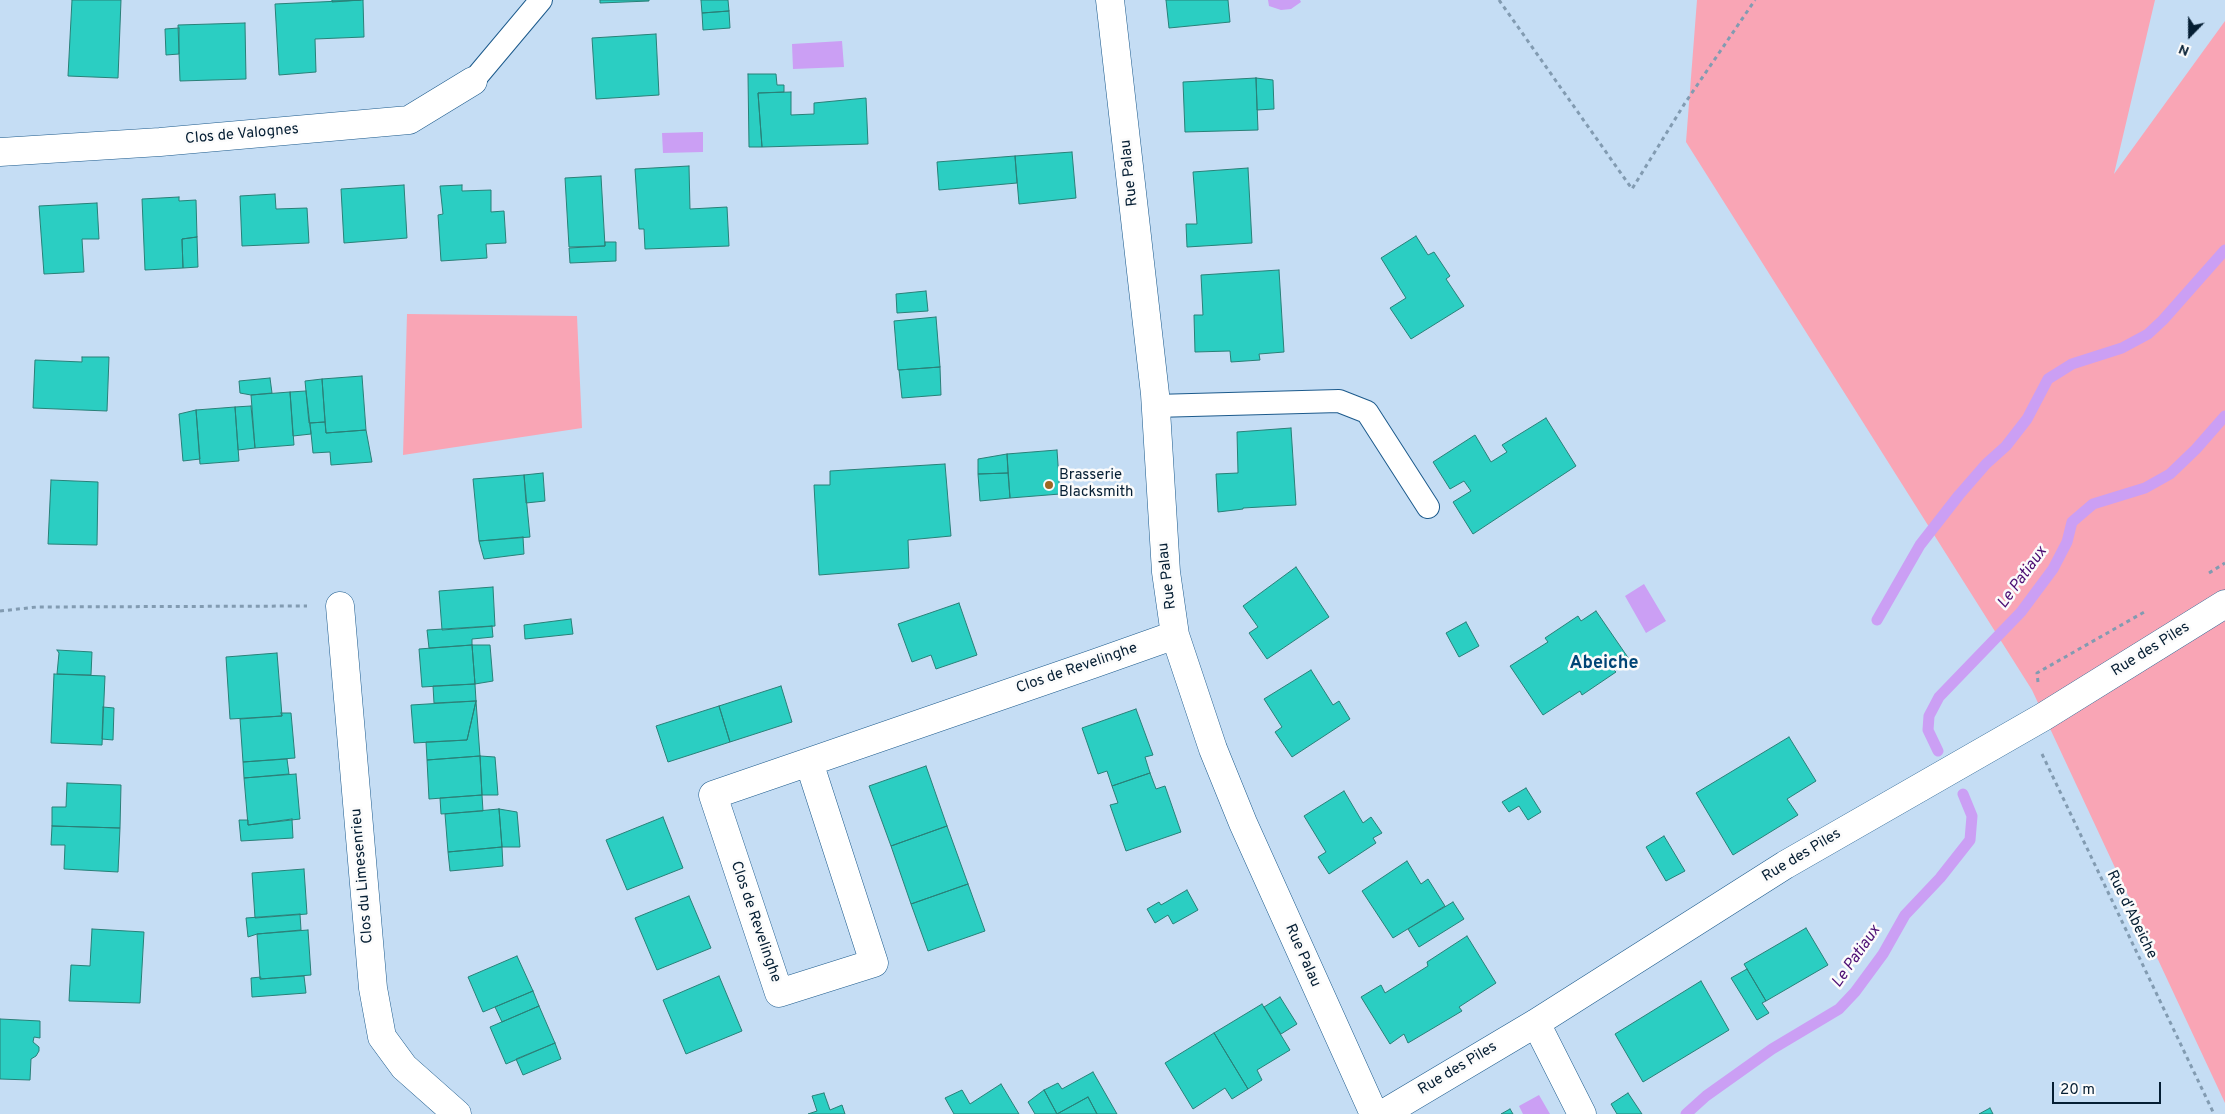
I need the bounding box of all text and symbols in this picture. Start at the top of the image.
north arrow [2165,10,2215,60]
text: N [2176,40,2192,59]
street label: Clos de Valognes [185,121,299,149]
street label: Rue Palau [1118,139,1142,207]
place label: Brasserie Blacksmith [1059,467,1133,502]
marker: Brasserie Blacksmith [1043,479,1055,491]
street label: Rue Palau [1155,542,1181,610]
water label: Le Patiaux [1994,543,2052,613]
street label: Rue des Piles [2109,619,2193,681]
street label: Clos de Revelinghe [1014,640,1140,698]
district label: Abeiche [1569,653,1639,675]
street label: Clos du Limesenrieu [348,808,378,944]
street label: Rue des Piles [1759,825,1845,887]
street label: Clos de Revelinghe [726,859,784,985]
street label: Rue d'Abeiche [2102,868,2160,962]
street label: Rue Palau [1280,922,1324,990]
water label: Le Patiaux [1829,922,1885,992]
street label: Rue des Piles [1415,1038,1501,1100]
scale bar [2055,1072,2164,1104]
text: 20 m [2060,1081,2095,1100]

